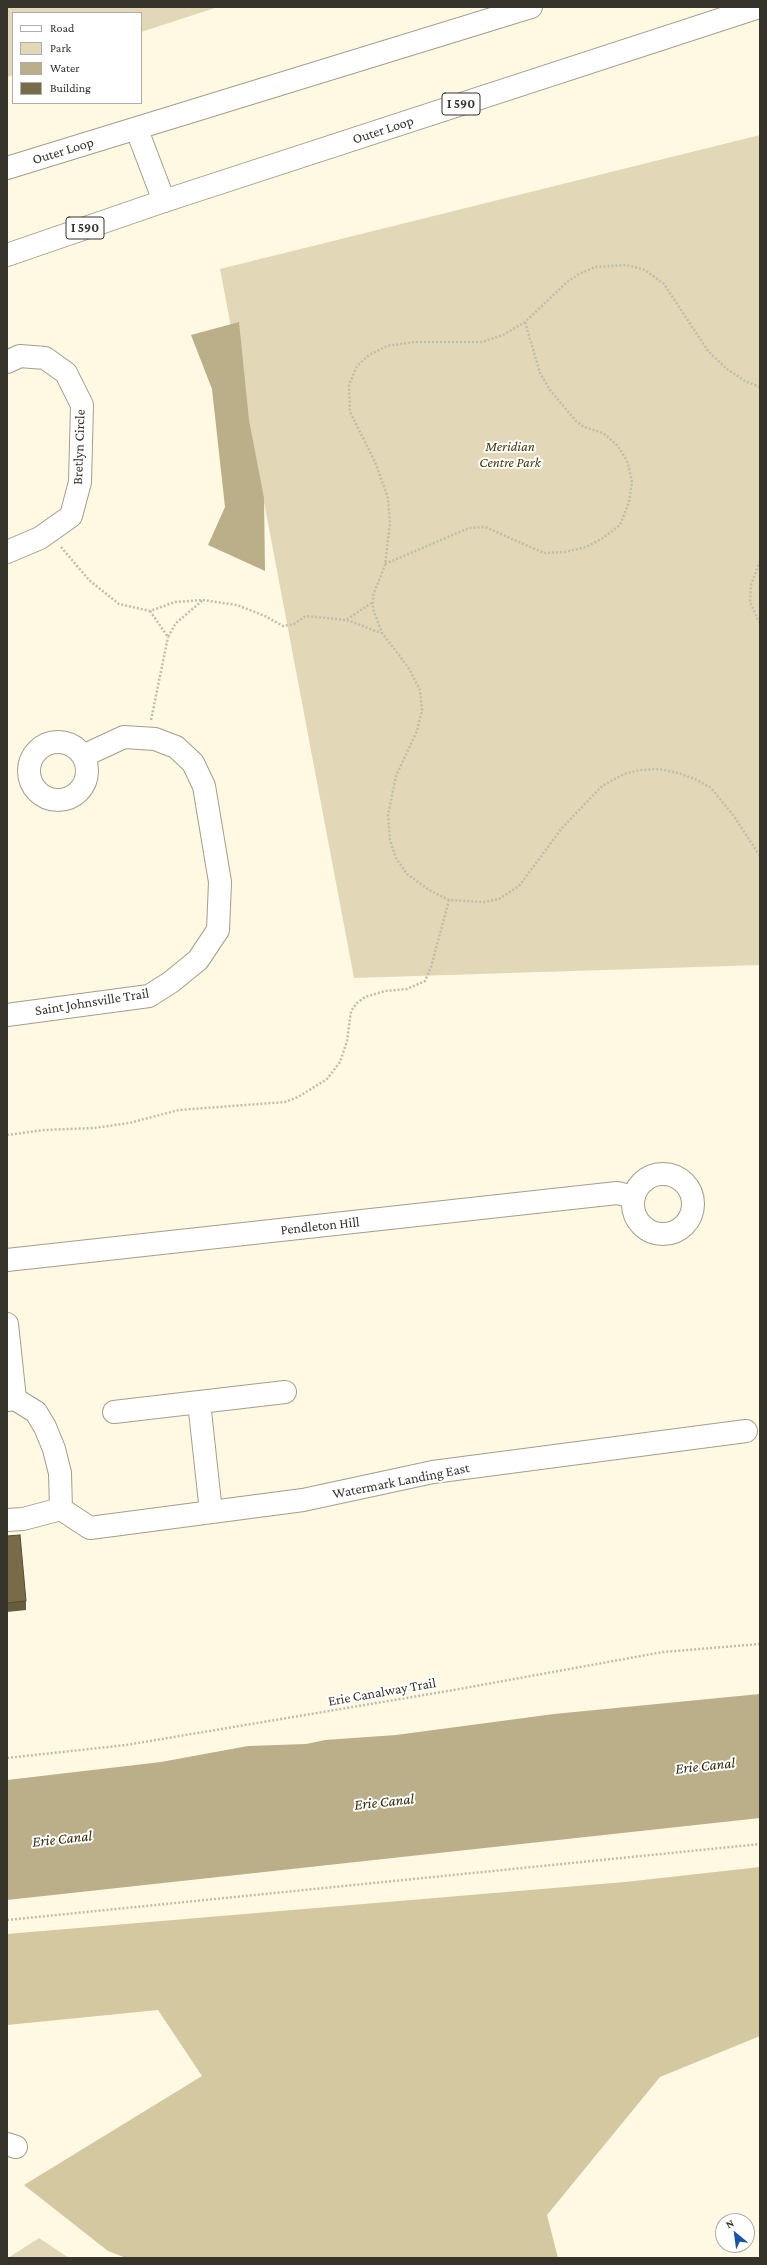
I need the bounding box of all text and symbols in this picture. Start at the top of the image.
legend [12,12,142,104]
text: Road [50,21,74,35]
text: Park [50,41,71,55]
text: Water [50,61,79,75]
text: Building [50,81,91,95]
road number: I 590 [442,93,480,115]
street label: Outer Loop [350,112,416,148]
street label: Outer Loop [30,134,96,168]
road number: I 590 [66,217,104,239]
street label: Bretlyn Circle [69,409,89,485]
park label: Meridian Centre Park [479,439,541,472]
street label: Saint Johnsville Trail [34,985,150,1019]
street label: Pendleton Hill [280,1213,360,1239]
street label: Watermark Landing East [331,1459,471,1503]
street label: Erie Canalway Trail [327,1674,437,1710]
water label: Erie Canal [674,1754,736,1778]
water label: Erie Canal [353,1790,415,1814]
water label: Erie Canal [31,1827,93,1851]
north arrow [715,2213,755,2253]
text: N [723,2216,736,2230]

